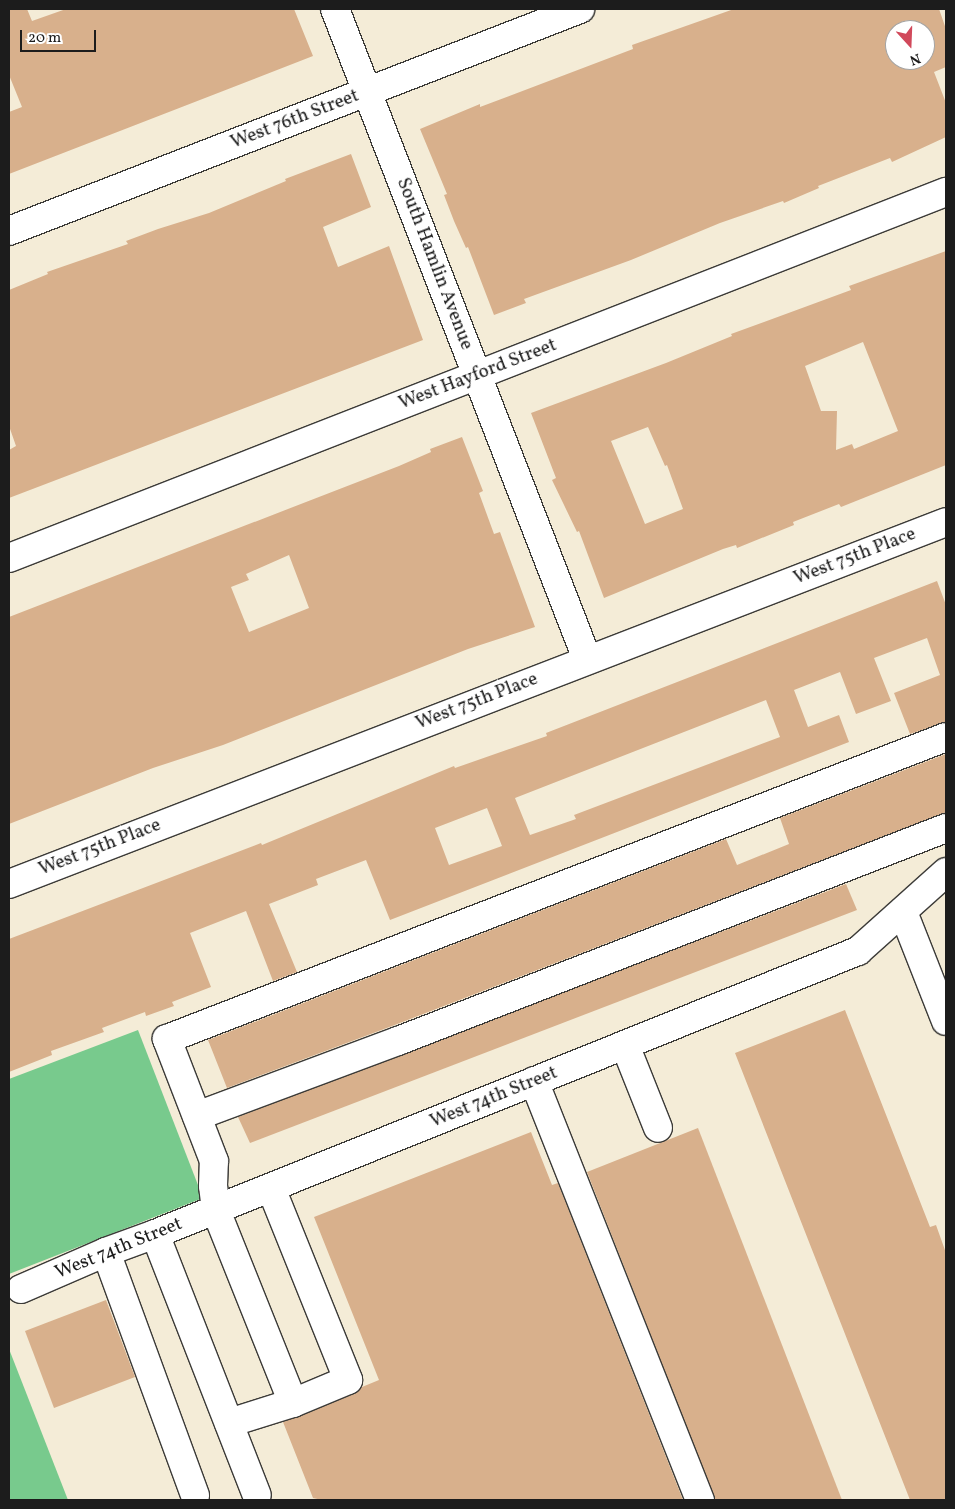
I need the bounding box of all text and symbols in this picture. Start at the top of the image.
scale bar [22,20,99,52]
north arrow [885,20,935,70]
text: 20 m [28,28,61,49]
text: N [907,48,923,69]
street label: West 76th Street [228,85,362,155]
street label: South Hamlin Avenue [391,175,477,353]
street label: West Hayford Street [396,334,560,416]
street label: West 75th Place [791,523,919,591]
street label: West 75th Place [413,668,541,736]
street label: West 75th Place [36,814,164,882]
street label: West 74th Street [427,1062,561,1134]
street label: West 74th Street [52,1213,186,1285]

